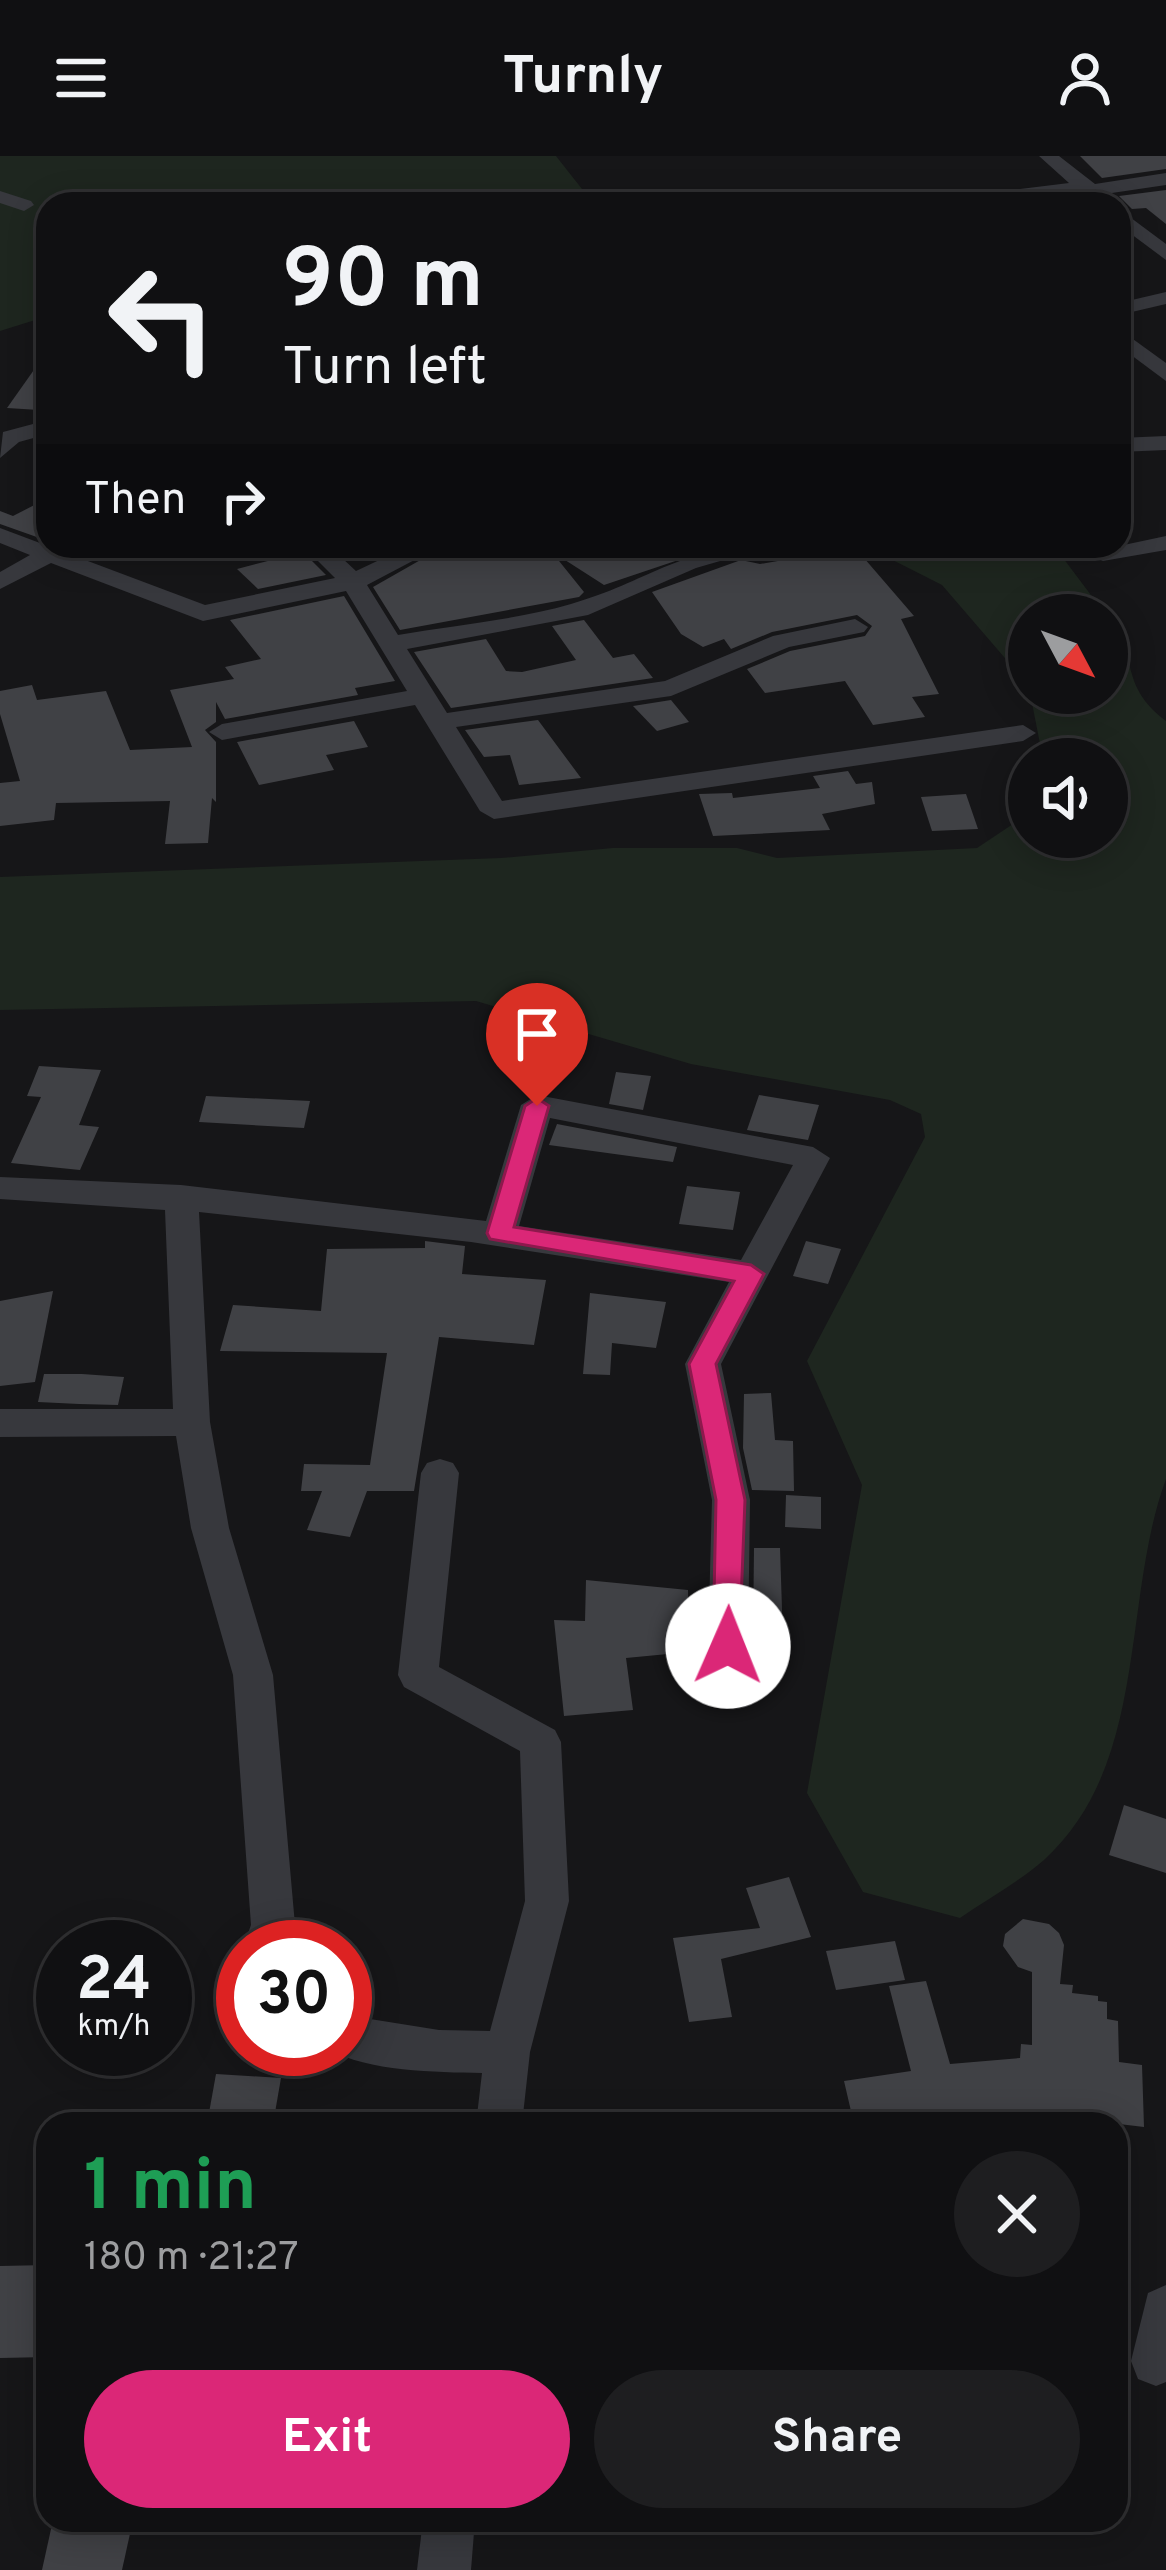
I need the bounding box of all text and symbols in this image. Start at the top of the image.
text: Turnly [502,44,664,113]
icon: menu [48,45,114,111]
icon: person [1052,45,1118,111]
text: 90 m [282,231,484,337]
icon: left [84,240,240,396]
text: Turn left [282,335,487,404]
icon: right [210,468,276,534]
text: Then [84,473,186,530]
north arrow [1008,594,1128,714]
map controls [1008,594,1128,858]
button: sound [1008,738,1128,858]
pin [486,983,588,1106]
icon: arrive [504,1001,570,1067]
position arrow [665,1583,791,1709]
speed limit sign: 30 [216,1920,372,2076]
text: 24 [76,1945,152,2021]
text: km/h [78,2009,150,2046]
text: 1 min [84,2144,257,2236]
button: close [954,2151,1080,2277]
text: 180 m · 21:27 [84,2235,299,2284]
button: Exit [84,2370,570,2508]
button: Share [594,2370,1080,2508]

